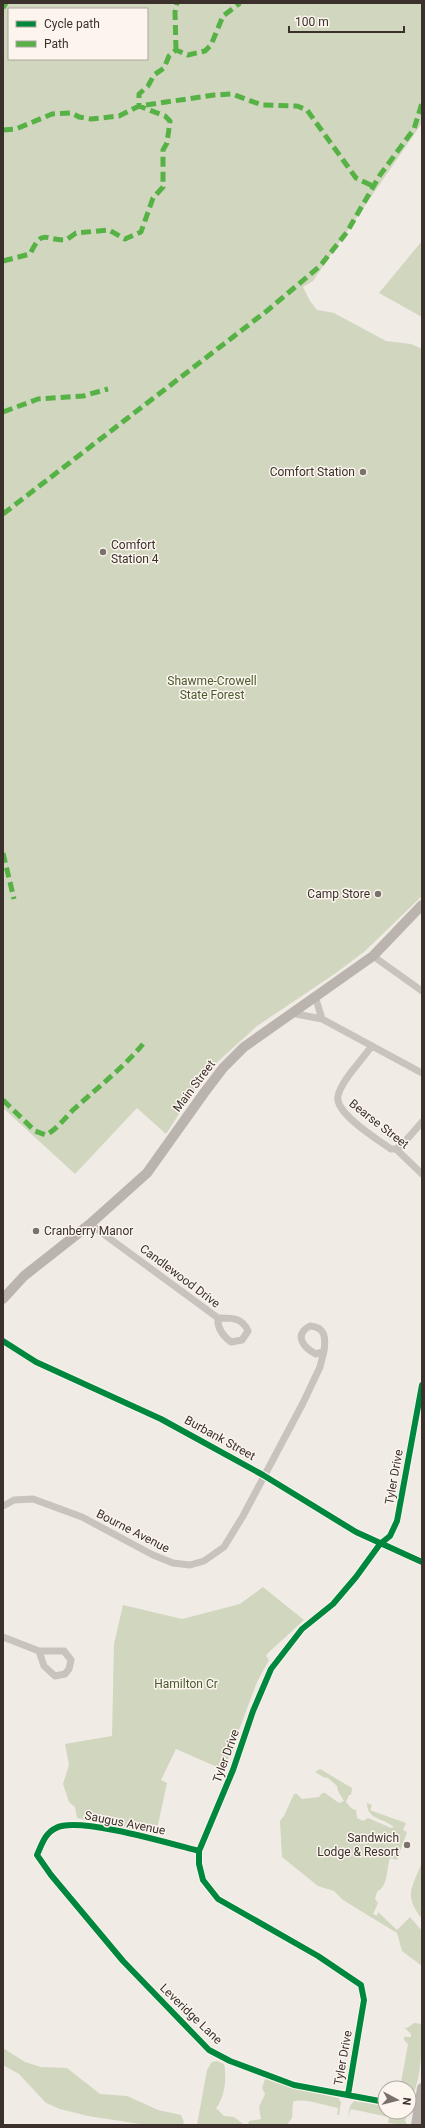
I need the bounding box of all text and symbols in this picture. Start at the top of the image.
legend [8,8,148,60]
scale bar [289,8,404,34]
text: 100 m [295,15,329,29]
text: Cycle path [44,17,100,31]
text: Path [44,37,69,51]
place label: Comfort Station [270,465,355,479]
marker: Comfort Station [358,467,368,477]
place label: Comfort Station 4 [111,538,159,566]
marker: Comfort Station 4 [98,547,108,557]
park label: Shawme-Crowell State Forest [167,674,257,702]
place label: Camp Store [307,887,370,901]
marker: Camp Store [373,889,383,899]
street label: Main Street [170,1057,218,1115]
street label: Bearse Street [346,1096,412,1152]
place label: Cranberry Manor [44,1224,133,1238]
marker: Cranberry Manor [31,1226,41,1236]
street label: Candlewood Drive [137,1241,223,1311]
street label: Burbank Street [182,1413,258,1463]
street label: Tyler Drive [382,1448,406,1506]
street label: Bourne Avenue [94,1507,172,1555]
park label: Hamilton Cr [154,1677,218,1691]
street label: Tyler Drive [210,1727,242,1785]
street label: Saugus Avenue [83,1808,167,1838]
place label: Sandwich Lodge & Resort [317,1831,399,1859]
marker: Sandwich Lodge & Resort [402,1840,412,1850]
street label: Leveridge Lane [157,1981,225,2047]
street label: Tyler Drive [331,2029,355,2087]
north arrow [377,2080,417,2120]
text: N [399,2097,413,2106]

